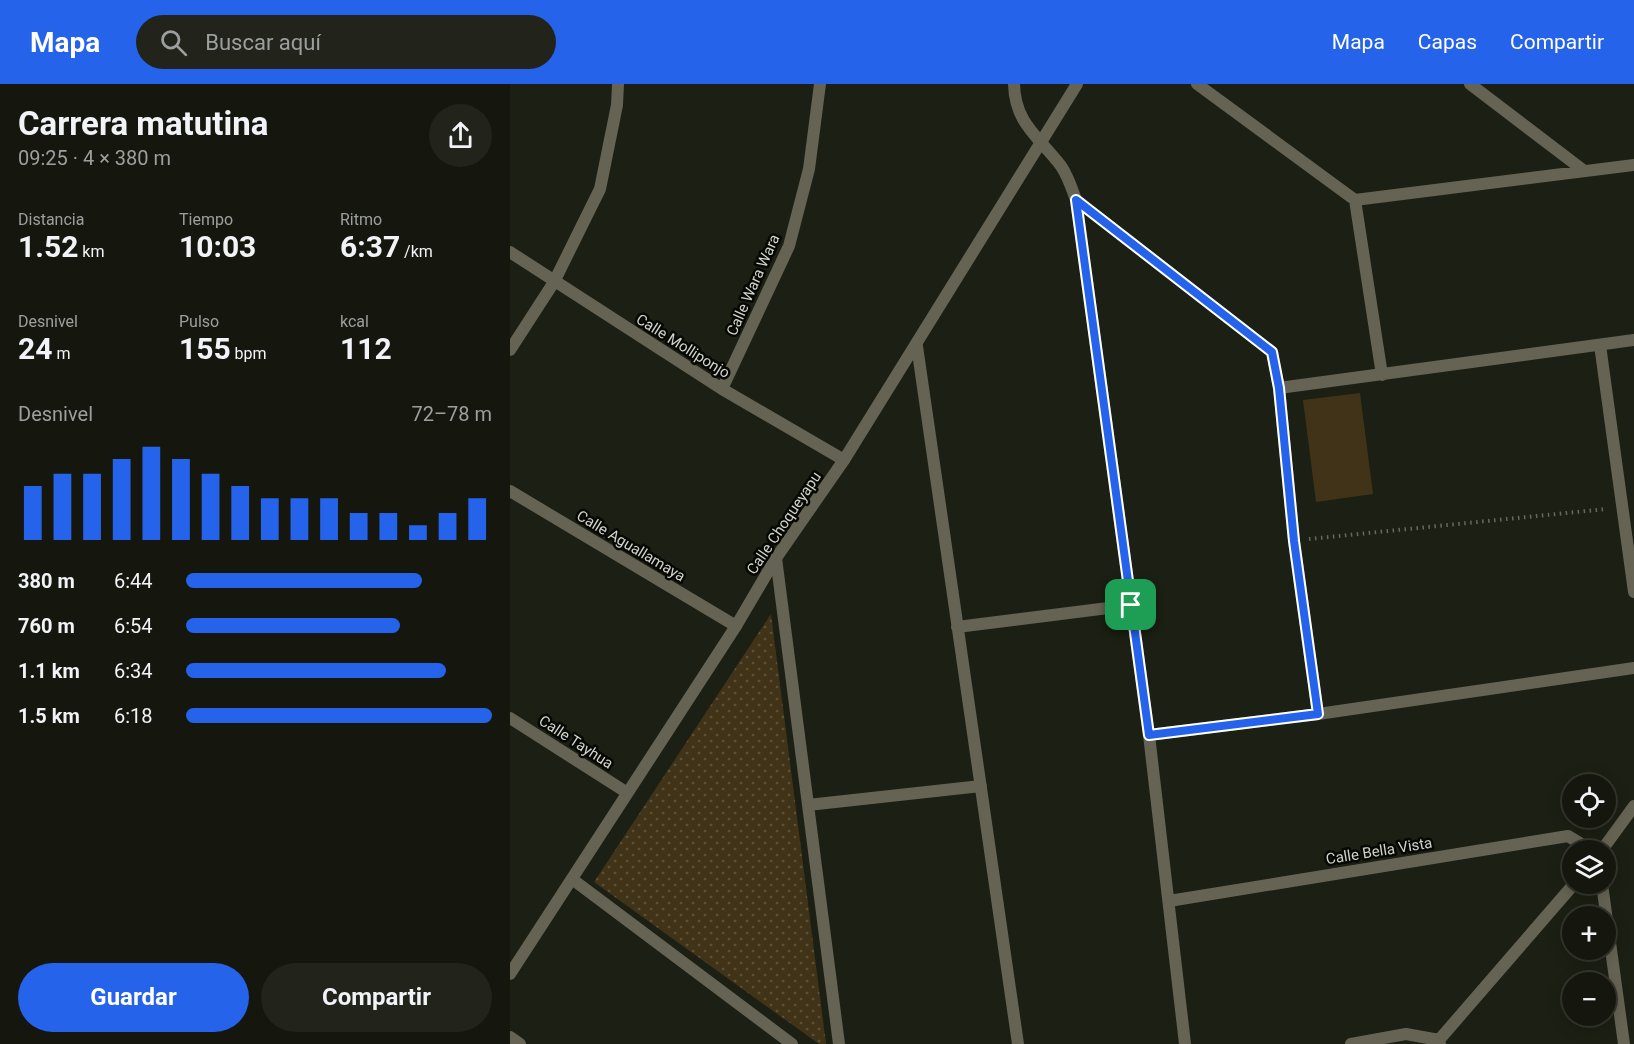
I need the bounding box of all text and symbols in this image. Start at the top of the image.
search box [136,15,556,69]
text: Mapa [30,26,100,59]
icon: search [157,26,190,59]
text: Buscar aquí [205,30,321,55]
text: Mapa [1332,30,1385,54]
text: Capas [1418,30,1477,54]
text: Compartir [1510,30,1604,54]
text: Carrera matutina [18,104,268,143]
button: share [429,104,492,167]
text: 09:25 · 4 × 380 m [18,146,171,170]
text: Distancia [18,210,84,229]
text: Tiempo [179,210,233,229]
text: Ritmo [340,210,382,229]
text: 1.52 [18,229,78,264]
text: 10:03 [179,229,256,264]
text: 6:37 [340,229,400,264]
street label: Calle Wara Wara [723,232,783,338]
text: km [78,242,104,261]
text: /km [400,242,433,261]
street label: Calle Molliponjo [633,310,733,382]
text: Desnivel [18,312,78,331]
text: Pulso [179,312,219,331]
text: kcal [340,312,369,331]
text: 24 [18,331,52,366]
text: 155 [179,331,231,366]
text: 112 [340,331,392,366]
text: m [52,344,70,363]
text: bpm [231,344,267,363]
text: Desnivel [18,402,93,426]
text: 72–78 m [411,402,492,426]
street label: Calle Choqueyapu [743,468,825,578]
street label: Calle Aguallamaya [574,507,688,585]
text: 380 m [18,569,75,593]
text: 6:44 [114,569,153,593]
pin [1105,579,1156,630]
icon: arrive [1114,588,1147,621]
text: 760 m [18,614,75,638]
text: 6:54 [114,614,153,638]
text: 1.1 km [18,659,80,683]
text: 6:34 [114,659,153,683]
text: 1.5 km [18,704,80,728]
text: 6:18 [114,704,153,728]
street label: Calle Tayhua [536,711,616,773]
map controls [1562,774,1616,1026]
button: locate [1562,774,1616,828]
street label: Calle Bella Vista [1325,834,1433,868]
button: layers [1562,840,1616,894]
button: + [1562,906,1616,960]
button: Guardar [18,963,249,1032]
button: Compartir [261,963,492,1032]
button: − [1562,972,1616,1026]

